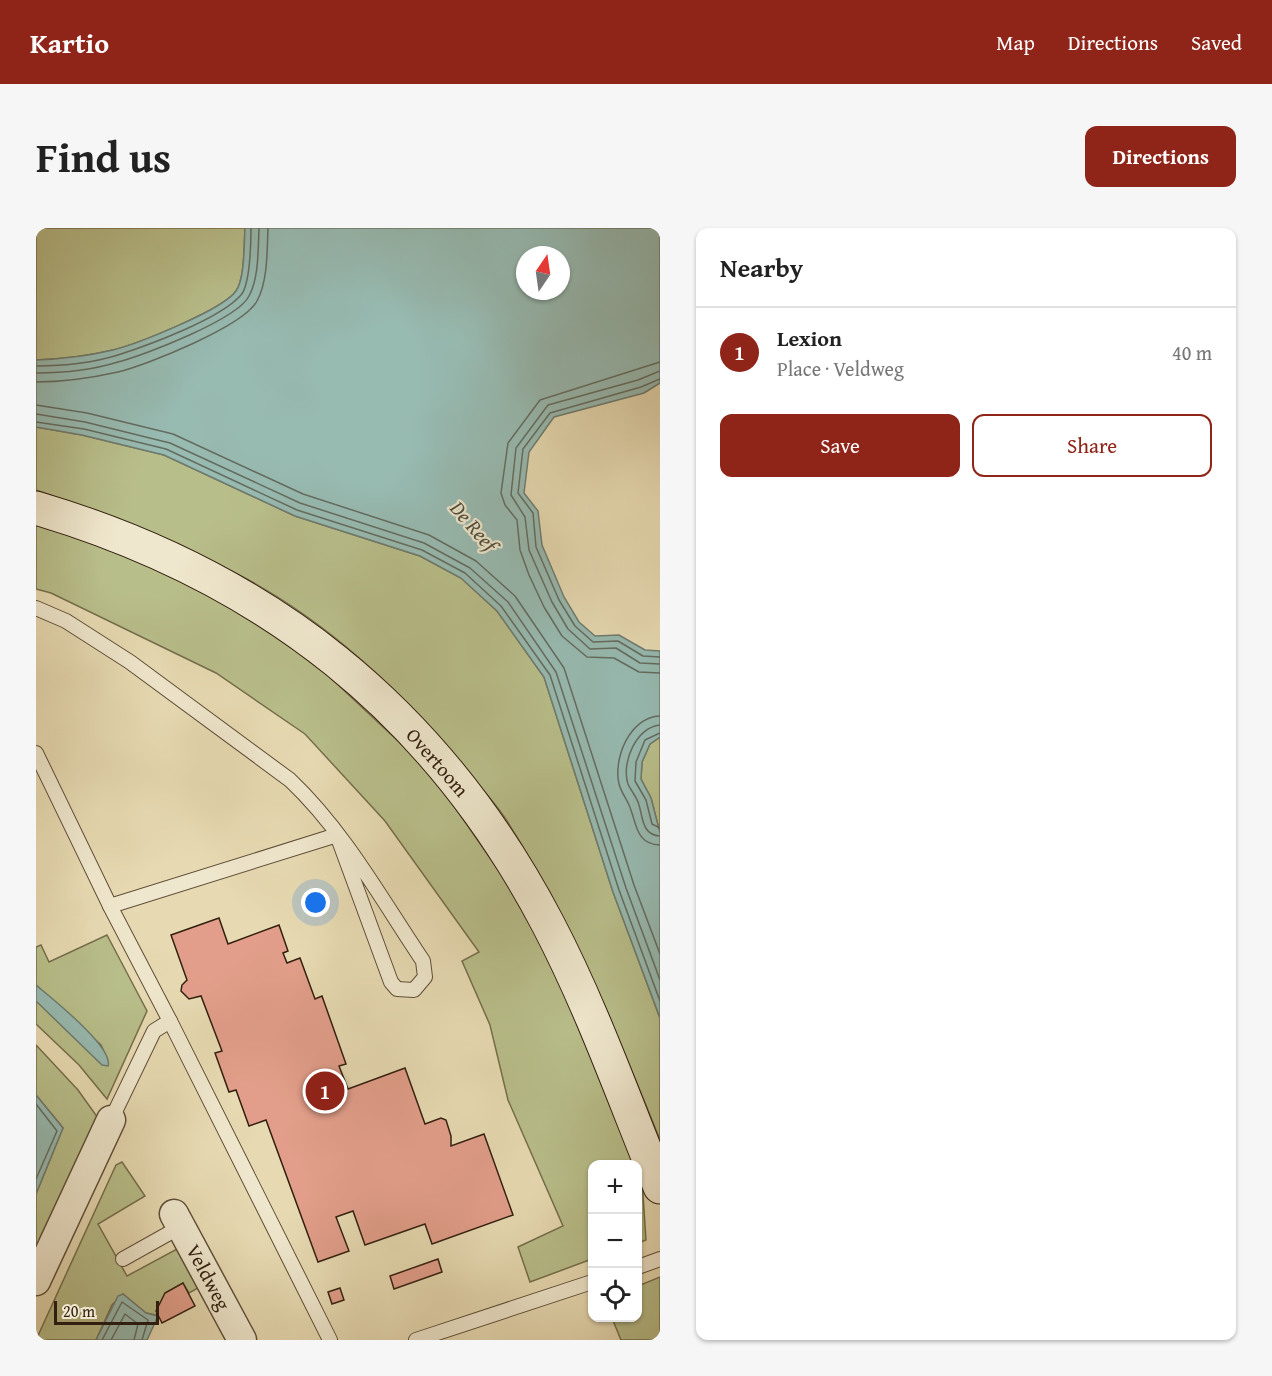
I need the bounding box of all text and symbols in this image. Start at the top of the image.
text: Kartio [30,22,109,63]
text: Map [996,27,1035,58]
text: Directions [1068,27,1158,58]
text: Saved [1191,27,1242,58]
text: Find us [36,126,171,187]
button: Directions [1085,126,1236,187]
north arrow [516,246,570,300]
text: Nearby [720,248,803,287]
text: Lexion [777,322,842,354]
text: 1 [734,338,745,367]
text: 40 m [1172,338,1212,367]
text: Place · Veldweg [777,354,904,383]
button: Save [720,414,960,477]
button: Share [972,414,1212,477]
water label: De Reef [442,493,508,561]
street label: Overtoom [400,721,477,803]
your location [301,888,330,917]
pin: 1 [306,1068,344,1114]
map controls [588,1160,642,1322]
button: + [588,1160,642,1214]
button: − [588,1214,642,1268]
street label: Veldweg [180,1239,238,1315]
button: locate [588,1268,642,1322]
scale bar [54,1298,159,1326]
text: 20 m [63,1299,95,1323]

